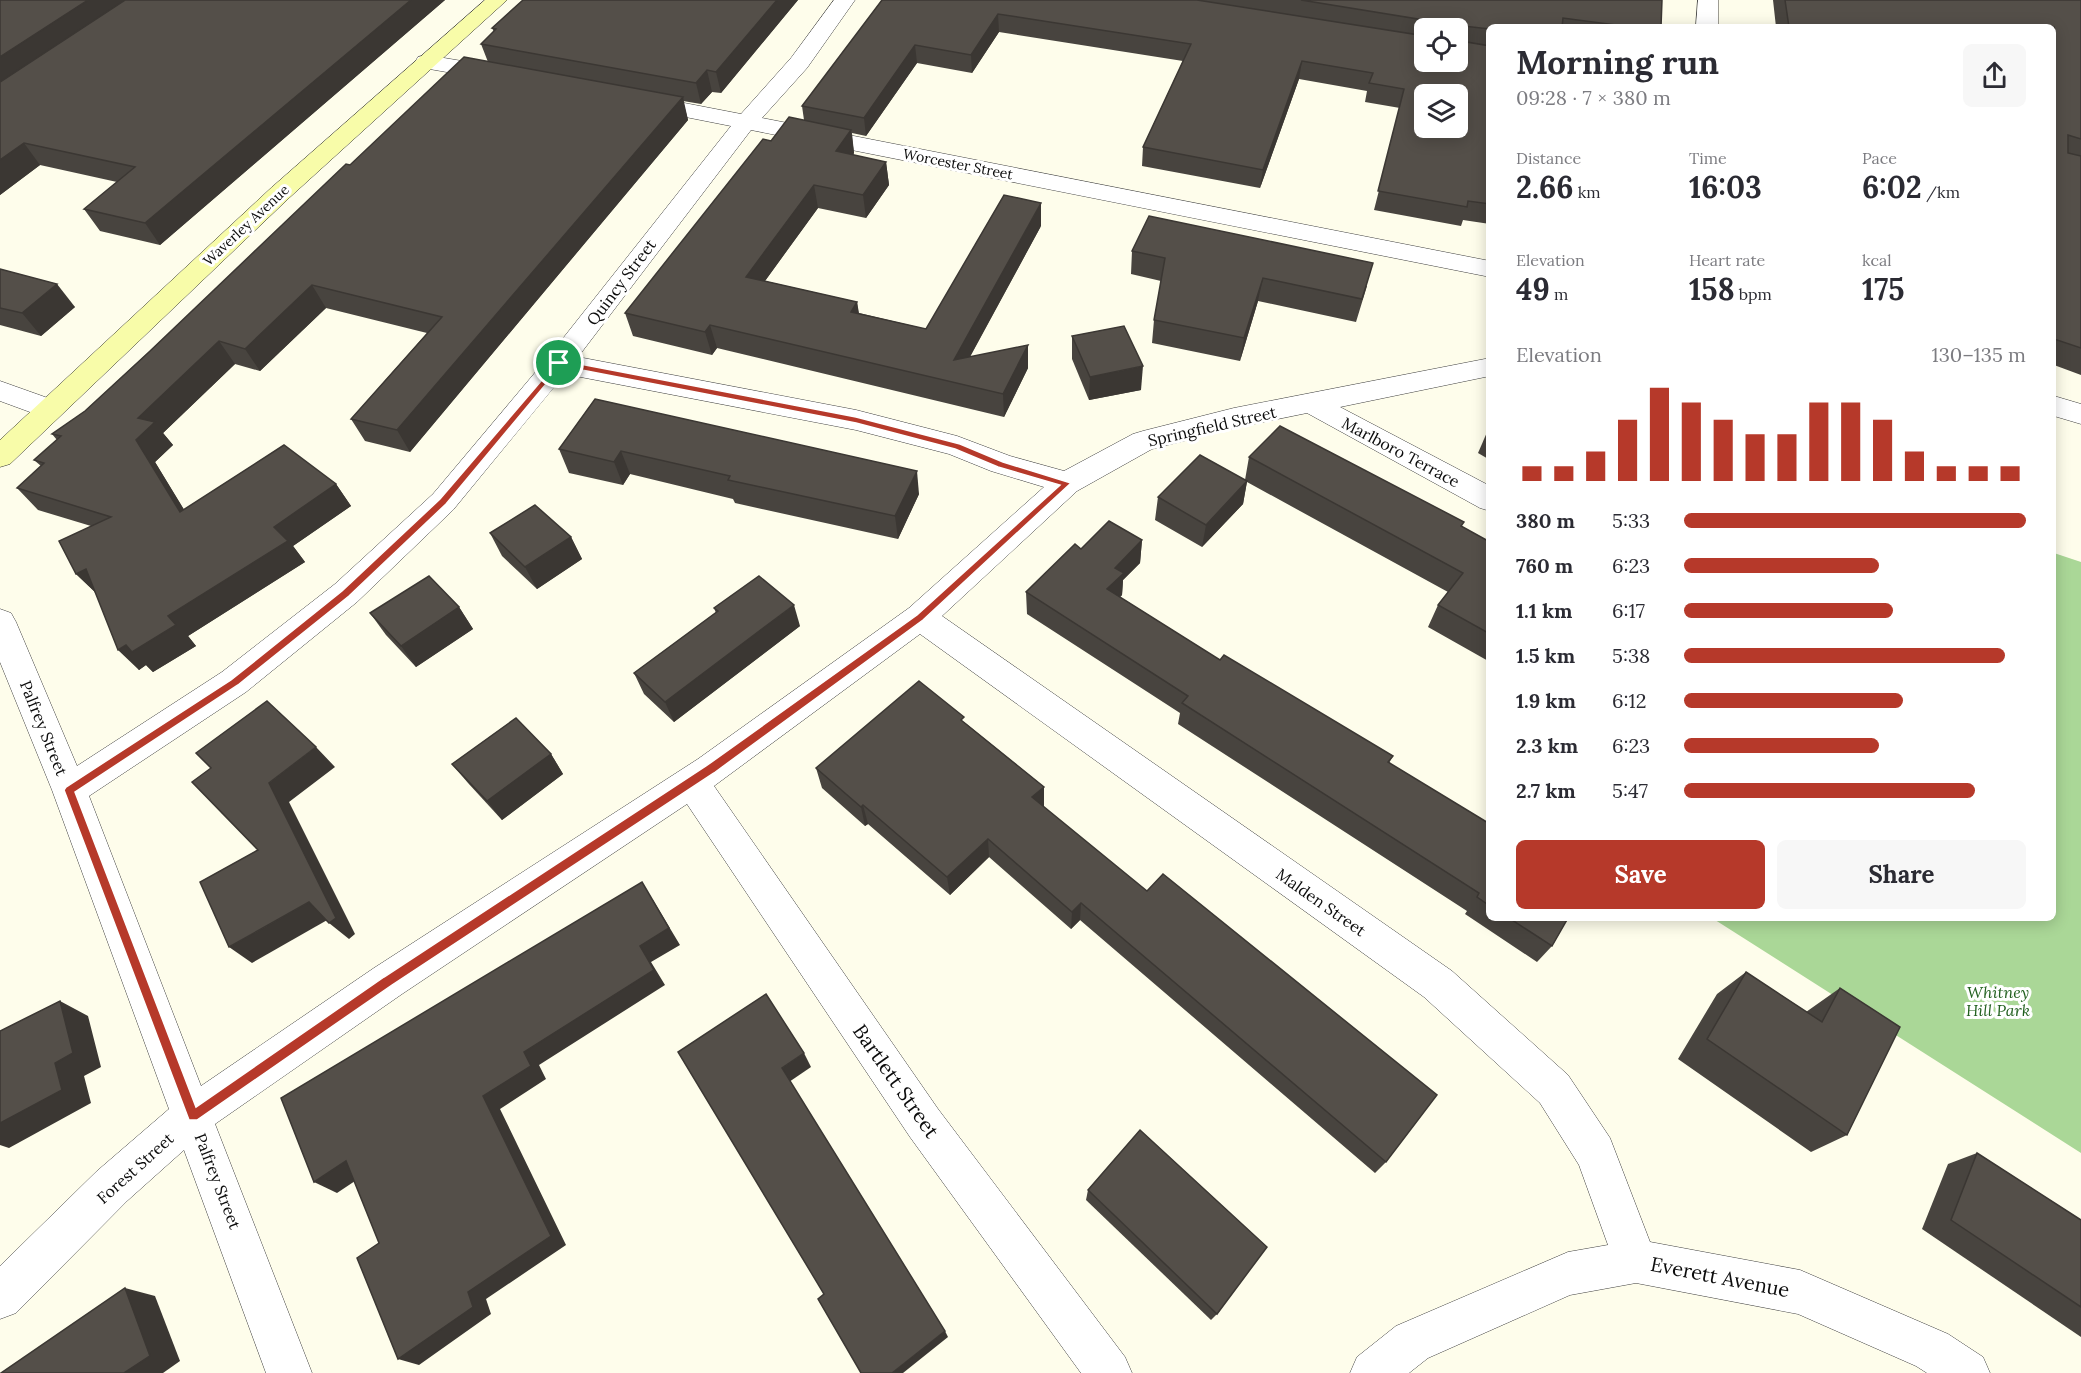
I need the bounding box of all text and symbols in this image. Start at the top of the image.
map controls [1414,18,1468,138]
button: locate [1414,18,1468,72]
text: Morning run [1516,41,1719,83]
button: share [1963,44,2026,107]
button: layers [1414,84,1468,138]
text: 09:28 · 7 × 380 m [1516,85,1671,110]
street label: Worcester Street [902,145,1015,184]
text: Distance [1516,148,1581,168]
text: Time [1689,148,1727,168]
text: Pace [1862,148,1897,168]
text: 2.66 [1516,168,1573,206]
text: 16:03 [1689,168,1762,206]
text: 6:02 [1862,168,1922,206]
street label: Waverley Avenue [199,180,293,269]
text: km [1573,182,1601,202]
text: /km [1922,182,1960,202]
street label: Quincy Street [582,234,660,329]
text: Elevation [1516,250,1585,270]
text: Heart rate [1689,250,1765,270]
text: kcal [1862,250,1892,270]
text: 49 [1516,270,1550,308]
text: 158 [1689,270,1735,308]
text: 175 [1862,270,1904,308]
text: m [1550,284,1568,304]
text: bpm [1735,284,1772,304]
pin [533,337,584,388]
text: Elevation [1516,342,1602,367]
text: 130–135 m [1931,342,2026,367]
icon: arrive [542,346,575,379]
street label: Springfield Street [1146,401,1279,451]
street label: Marlboro Terrace [1339,413,1464,492]
text: 380 m [1516,508,1575,533]
text: 5:33 [1612,508,1650,533]
text: 760 m [1516,553,1573,578]
text: 6:23 [1612,553,1650,578]
text: 1.1 km [1516,598,1572,623]
text: 6:17 [1612,598,1645,623]
text: 1.5 km [1516,643,1575,668]
text: 5:38 [1612,643,1650,668]
street label: Palfrey Street [16,677,72,779]
text: 1.9 km [1516,688,1576,713]
text: 6:12 [1612,688,1647,713]
text: 2.3 km [1516,733,1578,758]
text: 6:23 [1612,733,1650,758]
text: 2.7 km [1516,778,1576,803]
text: 5:47 [1612,778,1648,803]
button: Save [1516,840,1765,909]
button: Share [1777,840,2026,909]
street label: Malden Street [1272,864,1370,941]
park label: Whitney Hill Park [1966,982,2030,1020]
street label: Bartlett Street [848,1019,945,1143]
street label: Forest Street [92,1128,178,1208]
street label: Palfrey Street [191,1130,246,1232]
street label: Everett Avenue [1648,1251,1792,1302]

